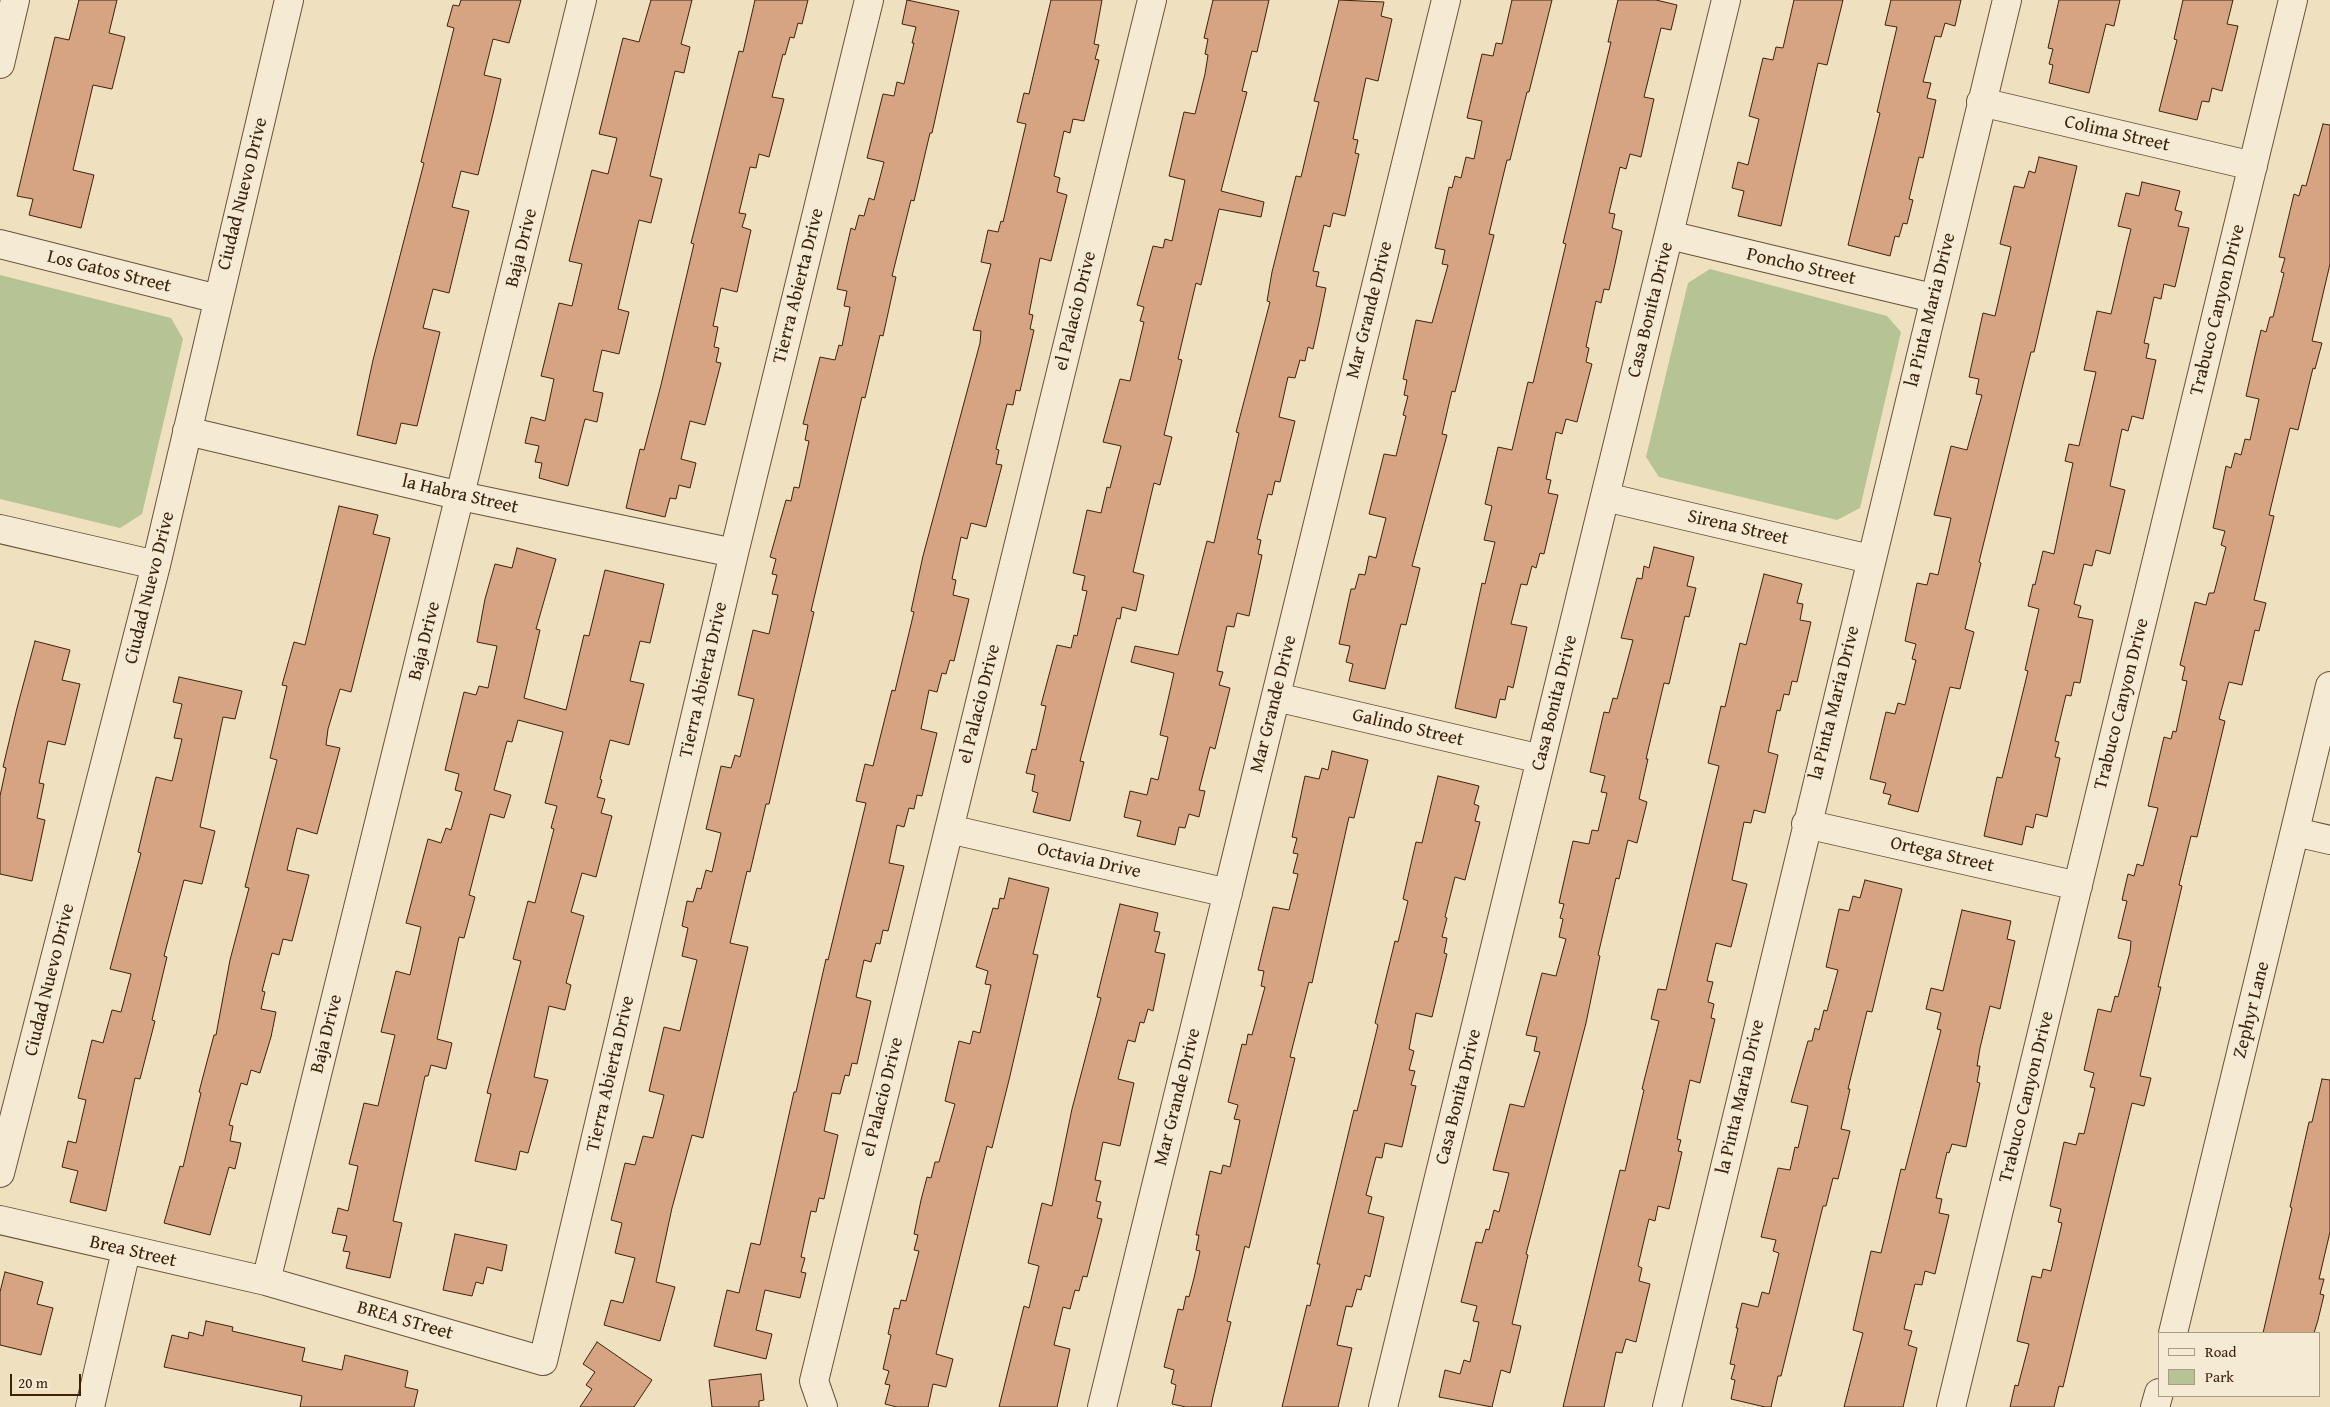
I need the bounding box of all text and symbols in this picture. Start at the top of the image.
street label: Colima Street [2062,111,2172,157]
street label: Ciudad Nuevo Drive [213,115,273,273]
street label: Baja Drive [501,206,543,290]
street label: Tierra Abierta Drive [769,206,829,366]
street label: Trabuco Canyon Drive [2186,222,2250,398]
street label: la Pinta Maria Drive [1901,231,1961,389]
street label: Mar Grande Drive [1342,239,1398,381]
street label: Casa Bonita Drive [1623,240,1679,380]
street label: Poncho Street [1744,243,1858,291]
street label: Los Gatos Street [45,246,173,298]
street label: el Palacio Drive [1050,249,1102,373]
street label: la Habra Street [400,471,520,519]
street label: Sirena Street [1685,505,1791,551]
street label: Ciudad Nuevo Drive [120,509,180,667]
street label: Baja Drive [404,599,446,683]
street label: Tierra Abierta Drive [675,600,733,760]
street label: Trabuco Canyon Drive [2090,616,2154,792]
street label: la Pinta Maria Drive [1805,624,1865,782]
street label: Mar Grande Drive [1246,633,1302,775]
street label: Casa Bonita Drive [1527,633,1583,773]
street label: el Palacio Drive [954,642,1006,766]
street label: Galindo Street [1350,704,1466,752]
street label: Ortega Street [1888,832,1996,878]
street label: Octavia Drive [1035,838,1143,884]
street label: Ciudad Nuevo Drive [20,901,80,1059]
street label: Zephyr Lane [2229,959,2275,1061]
street label: Baja Drive [306,992,348,1076]
street label: Tierra Abierta Drive [582,994,640,1154]
street label: Trabuco Canyon Drive [1995,1009,2059,1185]
street label: la Pinta Maria Drive [1712,1017,1770,1177]
street label: Mar Grande Drive [1150,1026,1206,1168]
street label: Casa Bonita Drive [1431,1027,1487,1167]
street label: el Palacio Drive [857,1035,909,1159]
street label: Brea Street [87,1231,179,1273]
street label: BREA STreet [354,1296,456,1346]
legend [2158,1332,2320,1397]
text: Road [2205,1341,2236,1362]
scale bar [12,1364,84,1396]
text: Park [2205,1366,2234,1387]
text: 20 m [18,1372,48,1393]

